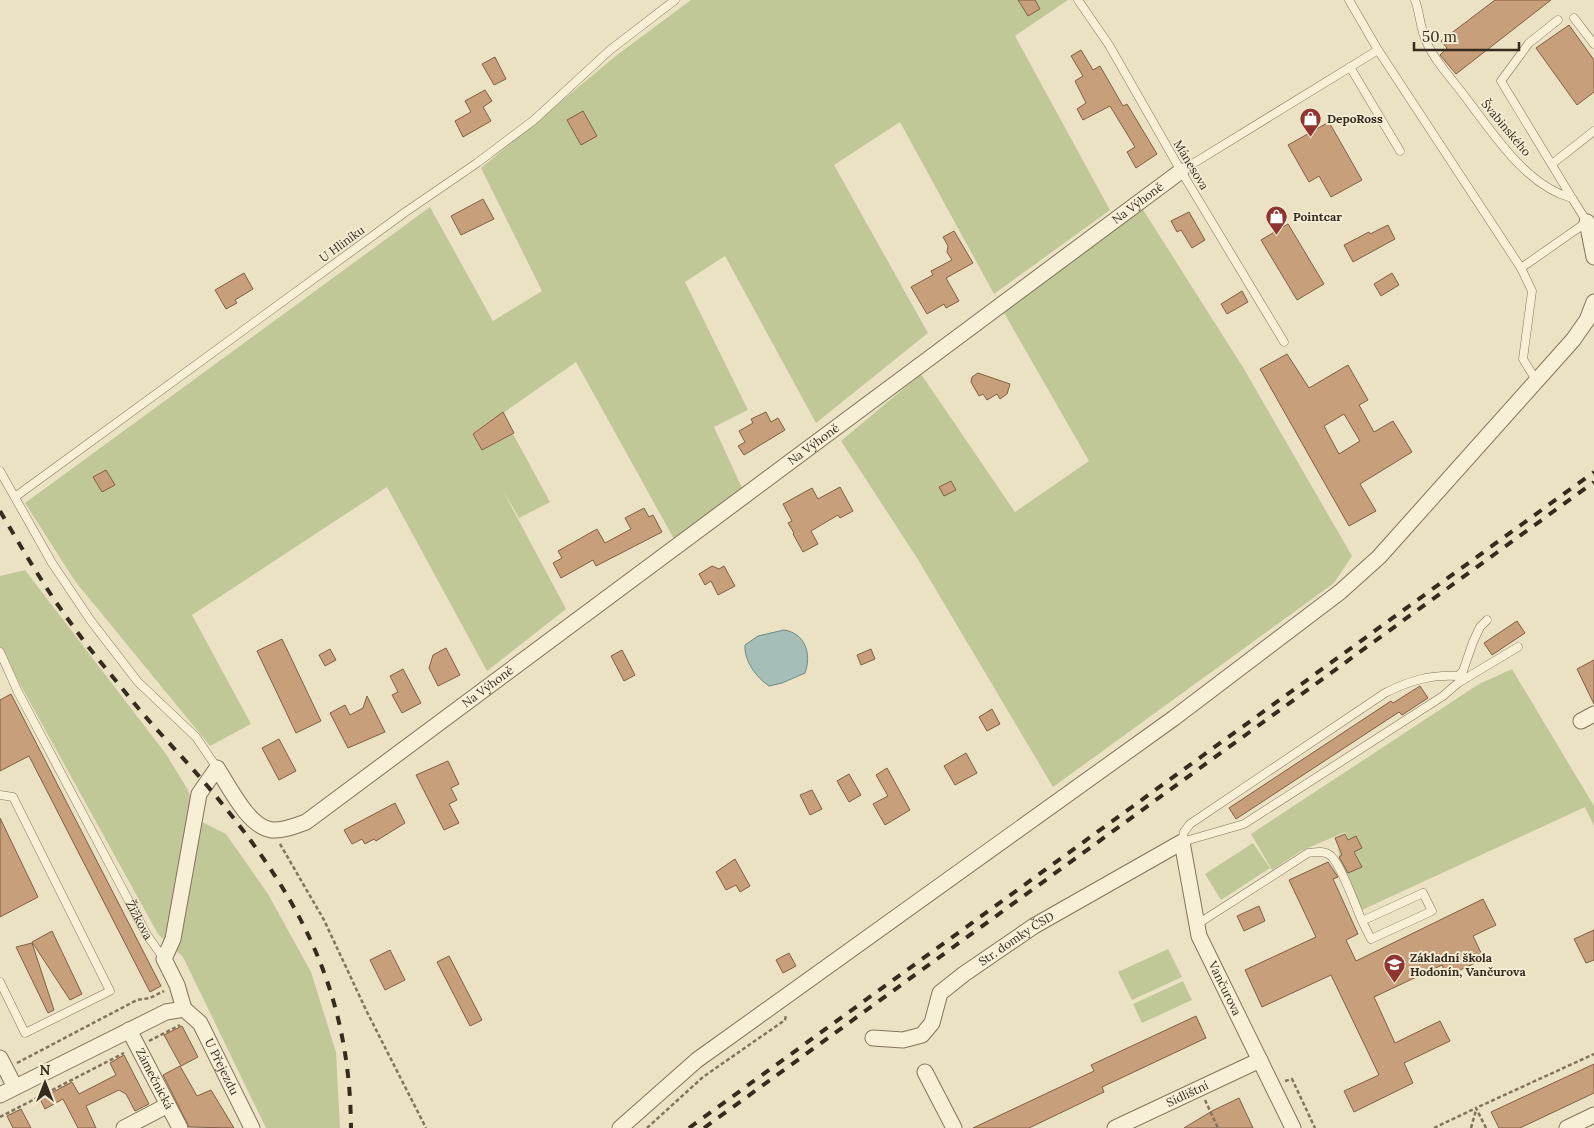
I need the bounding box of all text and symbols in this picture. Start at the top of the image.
scale bar [1414,20,1519,52]
text: 50 m [1422,27,1457,46]
street label: Švabinského [1478,96,1534,159]
shop icon: DepoRoss [1299,107,1323,138]
place label: DepoRoss [1327,111,1383,126]
street label: Mánesova [1171,137,1212,192]
street label: Na Výhoně [1109,178,1167,227]
shop icon: Pointcar [1265,205,1289,236]
place label: Pointcar [1293,209,1342,224]
street label: U Hliníku [316,222,367,265]
street label: Na Výhoně [785,420,842,468]
street label: Na Výhoně [459,662,517,710]
street label: Žižkova [123,898,156,942]
street label: Str. domky ČSD [975,908,1056,969]
place label: Základní škola Hodonín, Vančurova [1410,950,1526,979]
school or university icon: Základní škola Hodonín, Vančurova [1382,953,1406,984]
street label: Vančurova [1205,958,1245,1018]
street label: U Přejezdu [202,1036,242,1097]
street label: Zámečnická [133,1045,177,1112]
north arrow [20,1058,70,1108]
text: N [40,1061,51,1079]
street label: Sídlištní [1164,1077,1211,1110]

